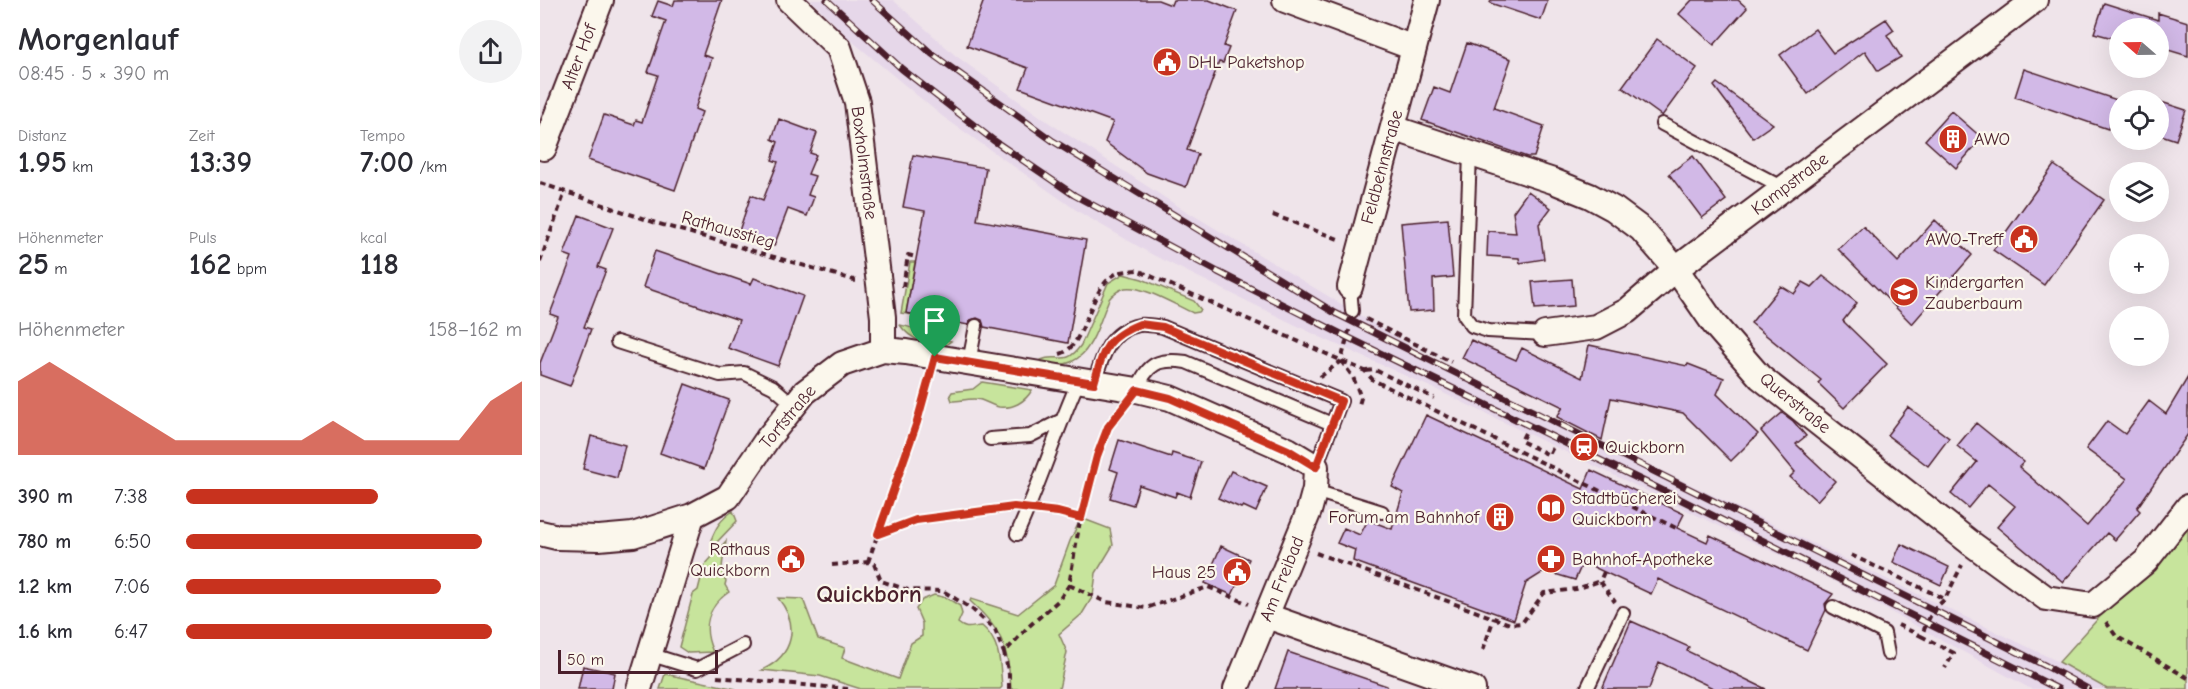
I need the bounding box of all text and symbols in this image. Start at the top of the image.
north arrow [2109,18,2169,78]
map controls [2109,18,2169,366]
text: Morgenlauf [18,20,178,58]
button: share [459,20,522,83]
street label: Alter Hof [557,20,601,93]
public building icon: DHL Paketshop [1151,46,1183,78]
place label: DHL Paketshop [1188,52,1305,73]
text: 08:45 · 5 × 390 m [18,62,169,85]
button: locate [2109,90,2169,150]
street label: Boxholmstraße [847,105,881,221]
street label: Feldbehnstraße [1357,108,1407,226]
building icon: AWO [1937,123,1969,155]
text: Distanz [18,127,67,145]
text: Zeit [189,127,215,145]
text: Tempo [360,127,405,145]
place label: AWO [1974,129,2010,150]
text: 1.95 [18,145,67,180]
text: 13:39 [189,145,252,180]
text: 7:00 [360,145,414,180]
street label: Kampstraße [1747,148,1833,220]
text: km [67,158,93,176]
text: /km [414,158,447,176]
button: layers [2109,162,2169,222]
street label: Rathausstieg [679,207,777,253]
public building icon: AWO-Treff [2008,223,2040,255]
text: Höhenmeter [18,229,103,247]
text: Puls [189,229,216,247]
text: kcal [360,229,387,247]
place label: AWO-Treff [1925,229,2004,250]
button: + [2109,234,2169,294]
text: 25 [18,247,49,282]
text: 162 [189,247,231,282]
text: 118 [360,247,399,282]
text: m [49,260,67,278]
text: bpm [231,260,267,278]
place label: Kindergarten Zauberbaum [1925,272,2024,314]
school or university icon: Kindergarten Zauberbaum [1888,276,1920,308]
pin [909,295,960,357]
icon: arrive [918,304,951,337]
button: − [2109,306,2169,366]
text: Höhenmeter [18,318,125,341]
text: 158–162 m [429,318,522,341]
street label: Querstraße [1755,368,1835,438]
street label: Torfstraße [755,381,821,453]
station icon: Quickborn [1568,431,1600,463]
place label: Quickborn [1605,437,1685,458]
text: 390 m [18,485,73,508]
text: 7:38 [114,485,148,508]
place label: Stadtbücherei Quickborn [1572,488,1677,530]
library icon: Stadtbücherei Quickborn [1535,492,1567,524]
building icon: Forum am Bahnhof [1484,501,1516,533]
place label: Forum am Bahnhof [1329,507,1480,528]
text: 780 m [18,530,71,553]
text: 6:50 [114,530,151,553]
street label: Am Freibad [1255,533,1309,625]
place label: Rathaus Quickborn [690,539,770,581]
public building icon: Rathaus Quickborn [775,543,807,575]
pharmacy icon: Bahnhof-Apotheke [1535,543,1567,575]
place label: Bahnhof-Apotheke [1572,549,1713,570]
public building icon: Haus 25 [1221,556,1253,588]
place label: Haus 25 [1152,562,1216,583]
text: 1.2 km [18,575,72,598]
text: 7:06 [114,575,150,598]
district label: Quickborn [816,580,922,608]
text: 1.6 km [18,620,73,643]
text: 6:47 [114,620,148,643]
scale bar [558,647,718,674]
text: 50 m [567,651,604,669]

